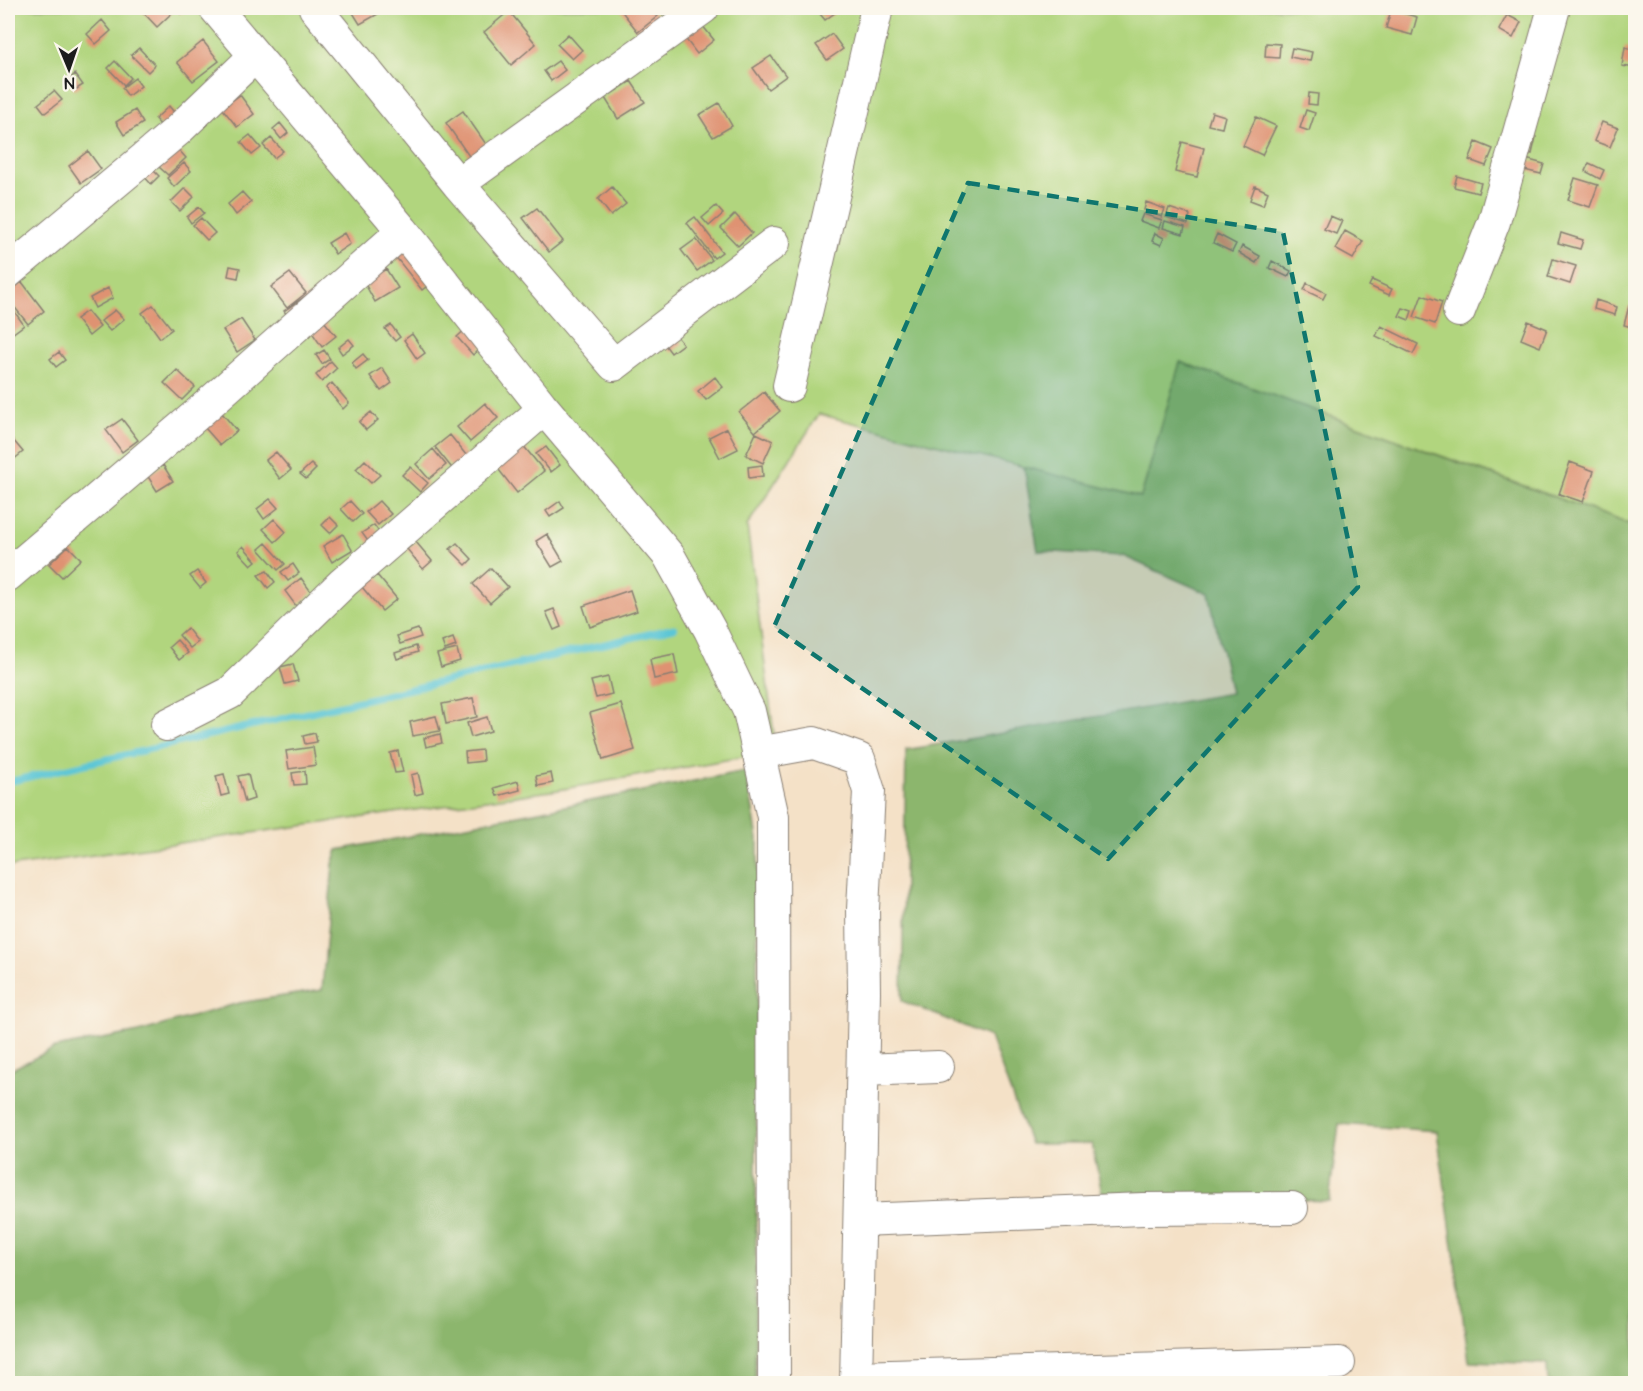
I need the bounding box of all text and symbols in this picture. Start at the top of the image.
north arrow [39,39,99,99]
text: N [64,72,75,94]

